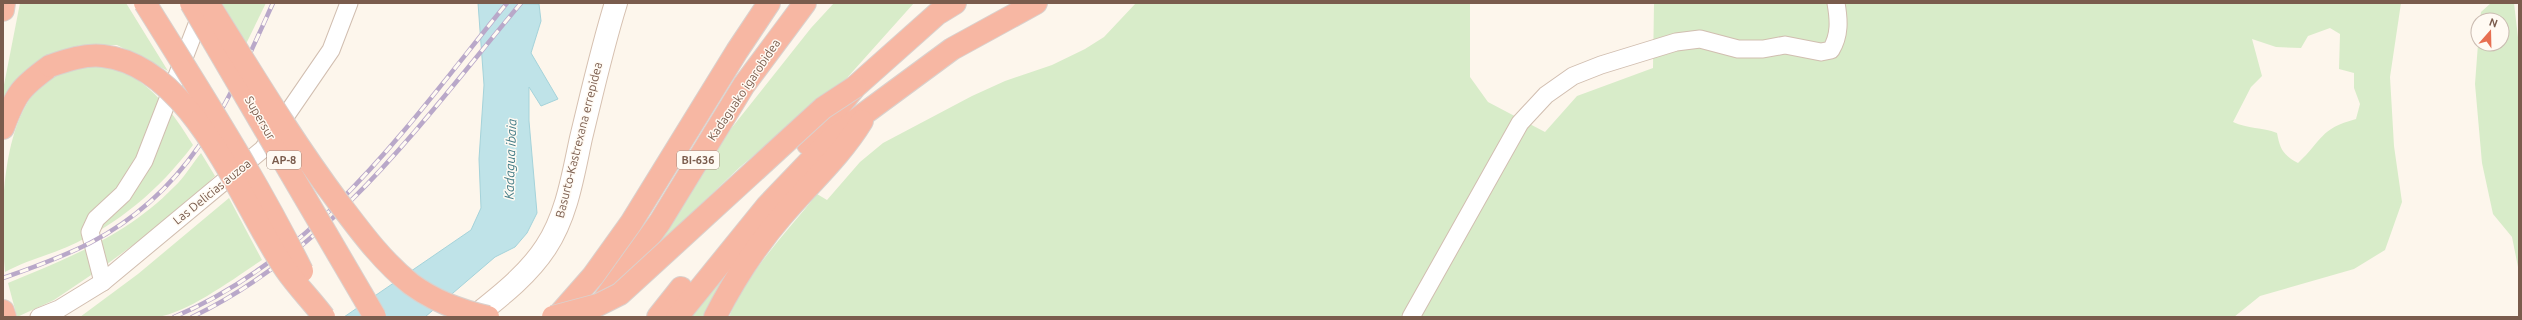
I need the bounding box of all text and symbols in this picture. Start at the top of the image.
north arrow [2470,12,2510,52]
text: N [2488,16,2499,30]
street label: Kadaguako igarobidea [705,37,782,143]
street label: Basurto-Kastrexana errepidea [553,61,604,219]
street label: Supersur [243,94,278,142]
water label: Kadagua ibaia [502,118,518,200]
road number: AP-8 [267,151,301,169]
road number: BI-636 [677,151,719,169]
street label: Las Delicias auzoa [170,156,253,227]

